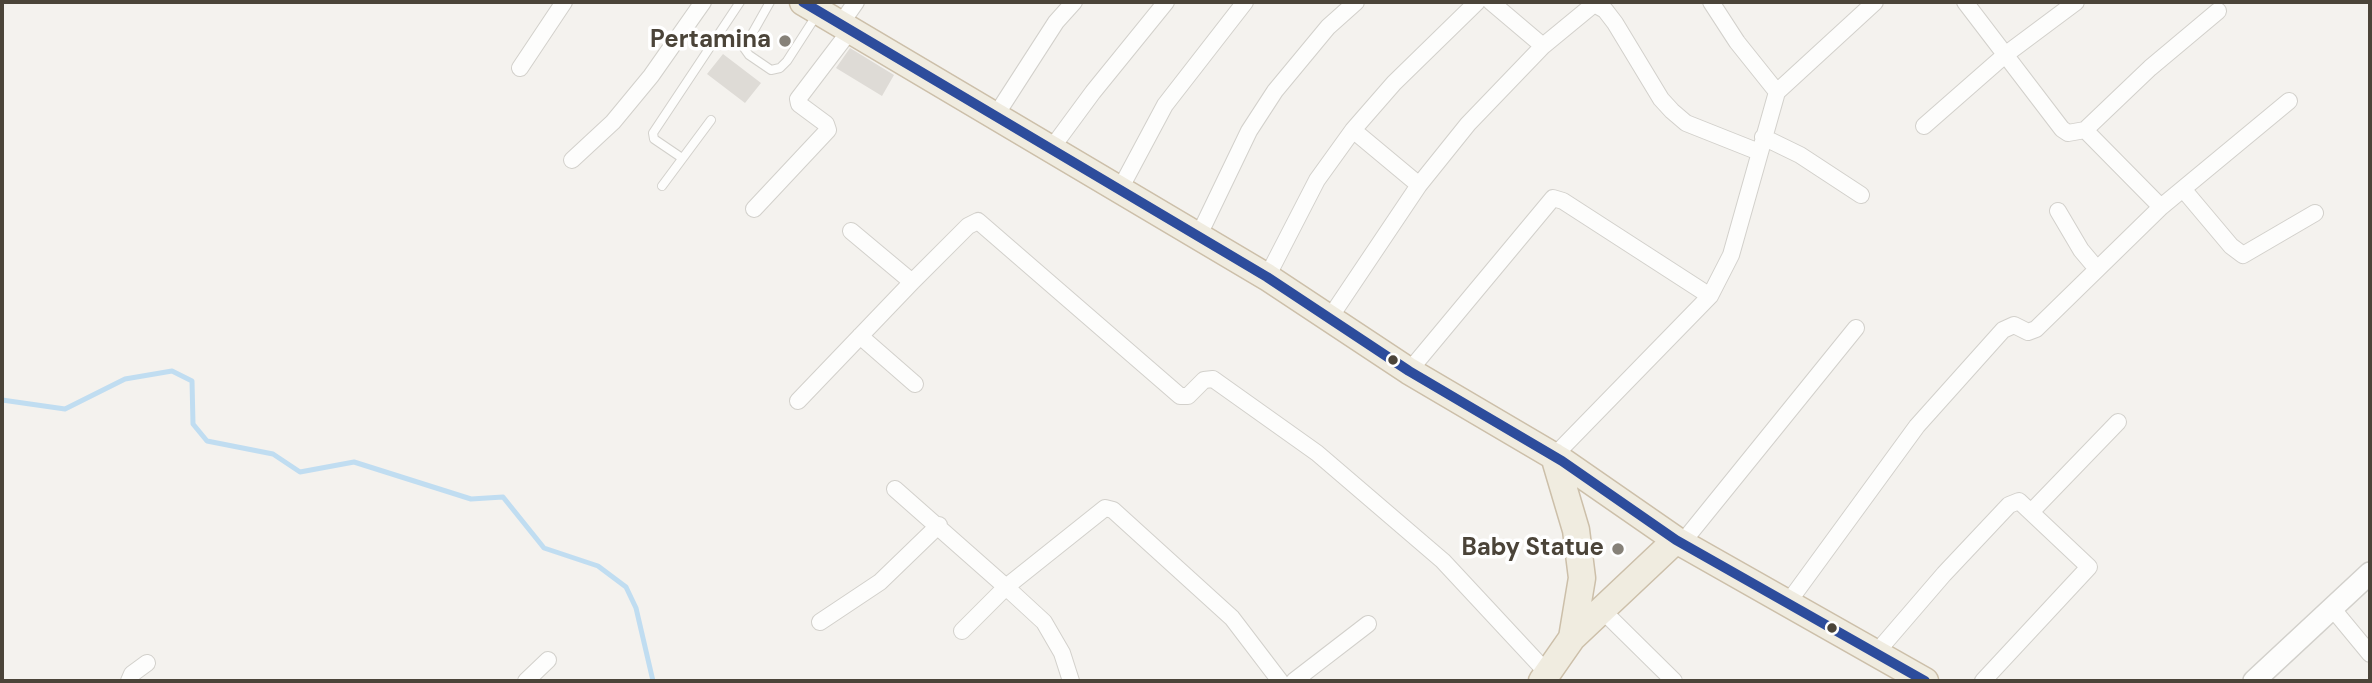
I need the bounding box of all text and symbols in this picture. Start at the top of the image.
place label: Pertamina [650,27,771,55]
marker: Pertamina [777,33,793,49]
unlabelled marker [1386,353,1400,367]
place label: Baby Statue [1461,535,1604,563]
marker: Baby Statue [1610,541,1626,557]
unlabelled marker [1825,621,1839,635]

